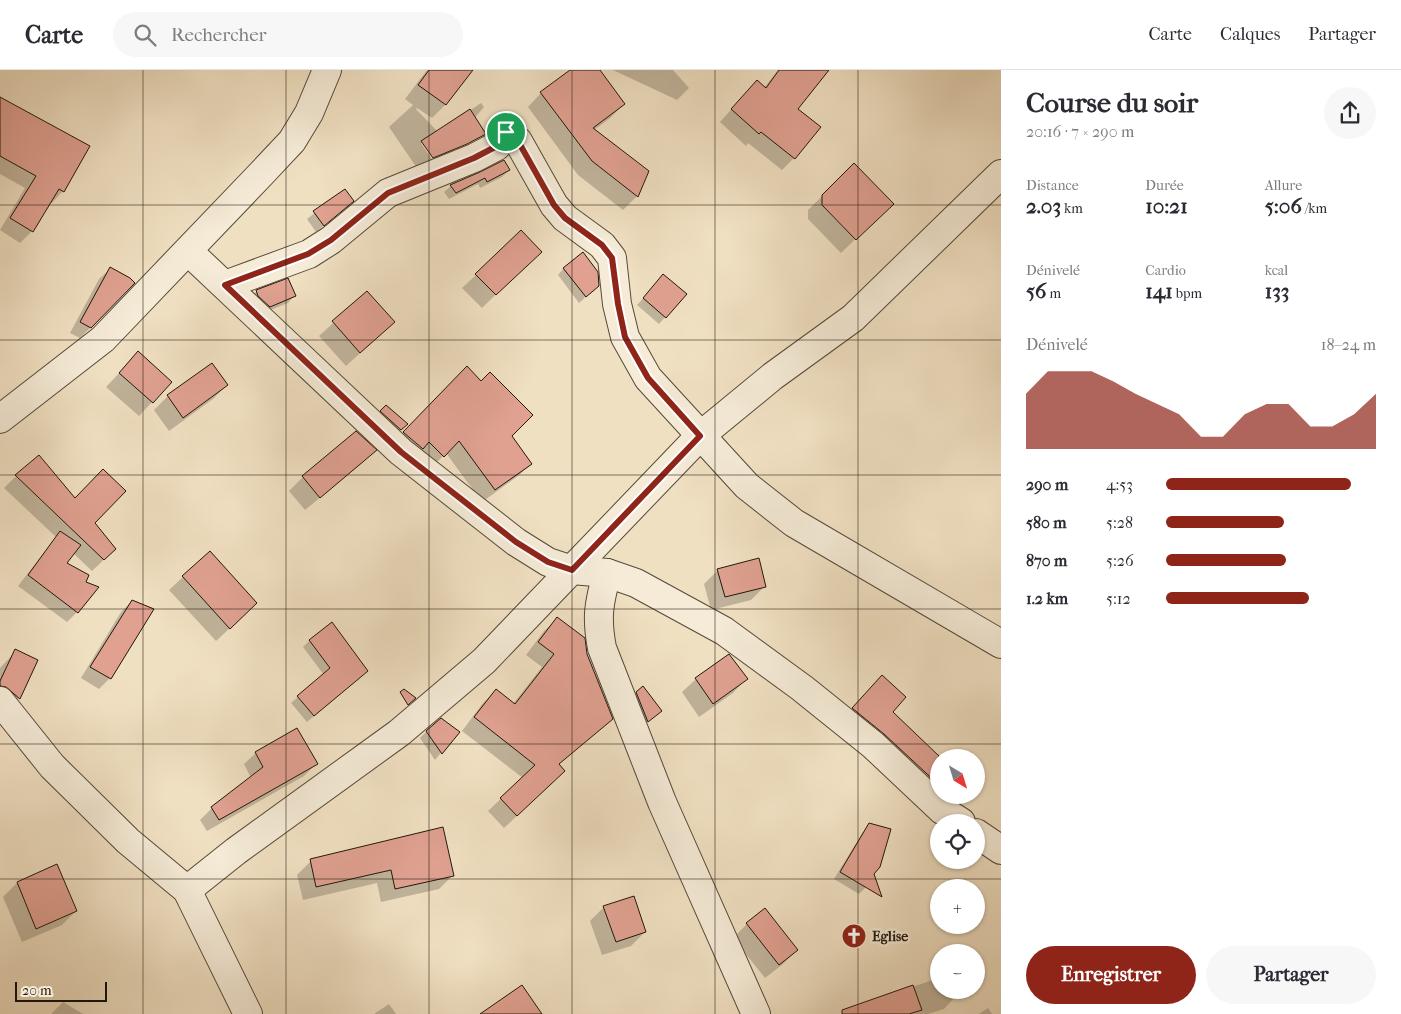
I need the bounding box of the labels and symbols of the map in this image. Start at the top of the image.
pin [485,111,527,153]
north arrow [930,749,985,804]
church icon: Eglise [841,923,867,949]
place label: Eglise [872,928,908,945]
scale bar [15,979,108,1002]

